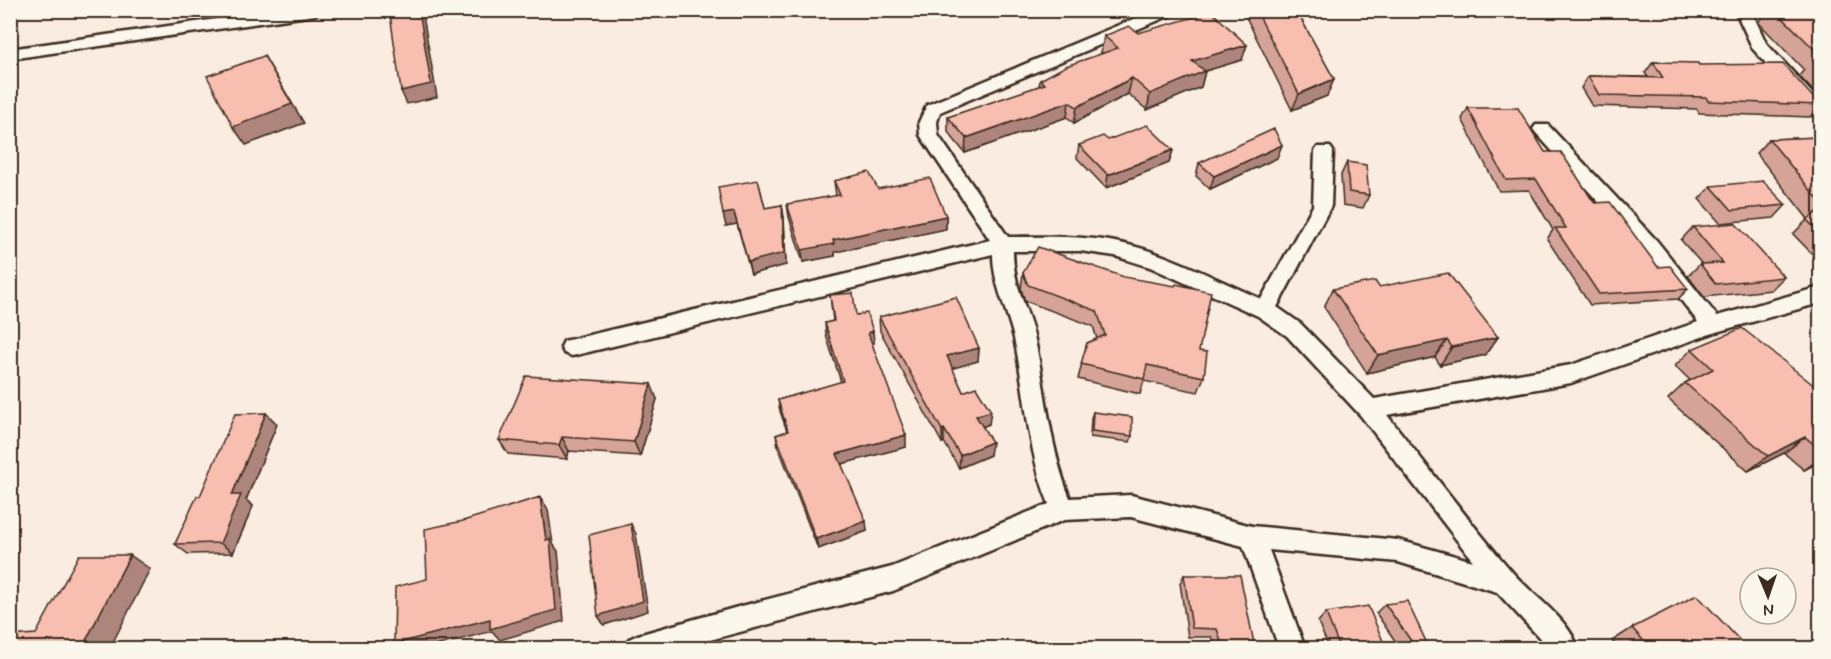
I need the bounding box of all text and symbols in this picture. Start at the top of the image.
north arrow [1738,566,1798,626]
text: N [1763,599,1774,620]

